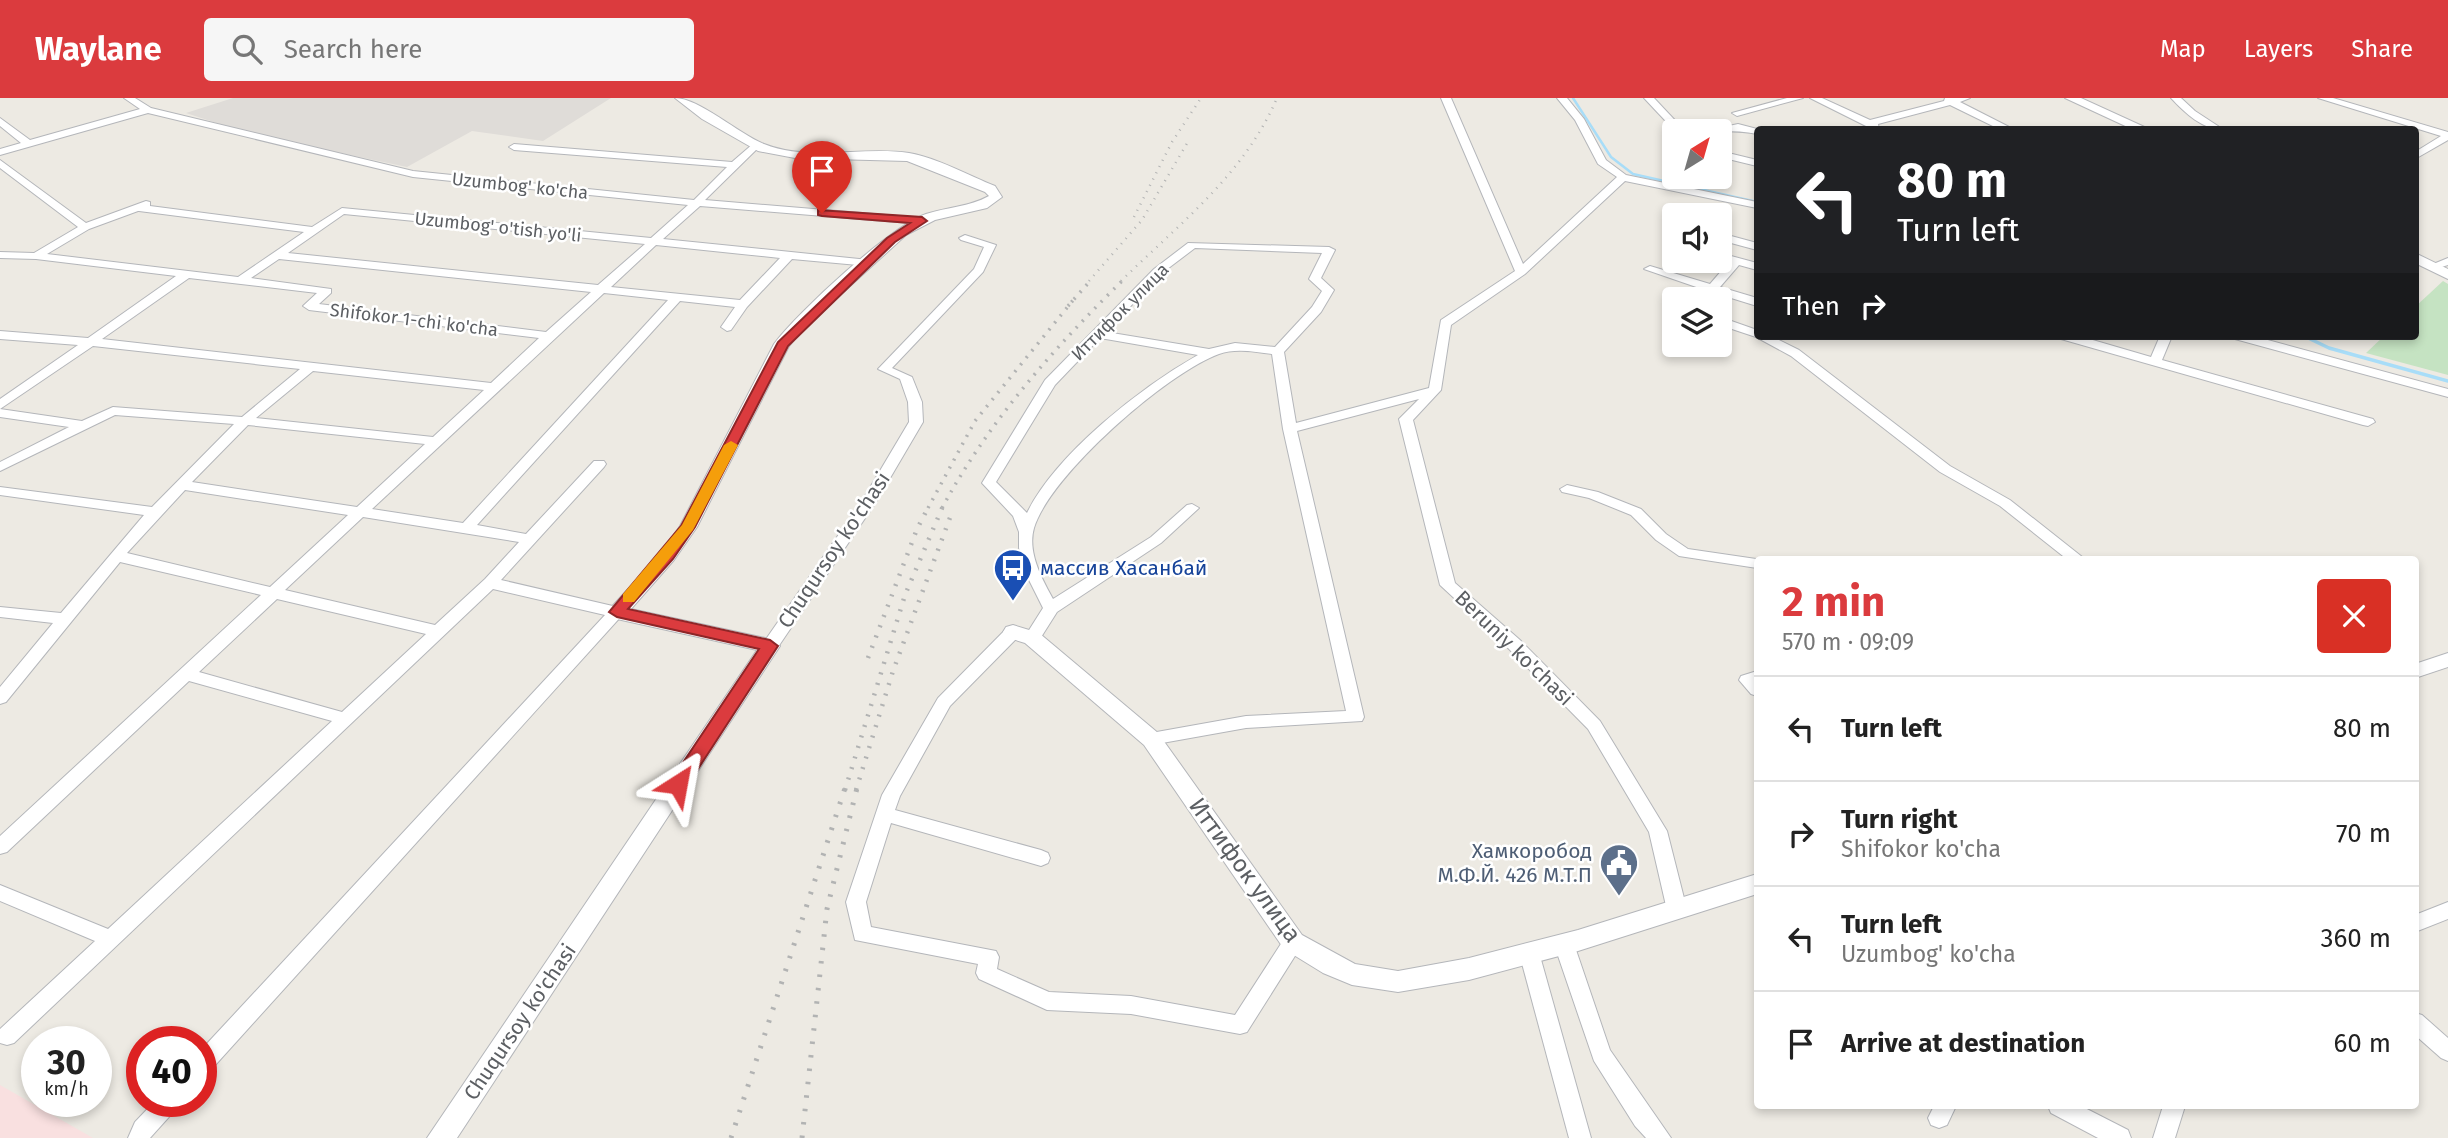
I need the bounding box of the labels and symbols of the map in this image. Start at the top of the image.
north arrow [1662,119,1732,189]
pin [792,141,852,213]
street label: Uzumbog' ko'cha [451,168,589,204]
street label: Uzumbog' o'tish yo'li [413,207,583,247]
street label: Иттифок улица [1067,259,1173,365]
street label: Shifokor 1-chi ko'cha [329,299,499,341]
street label: Chuqursoy ko'chasi [772,467,896,633]
bus stop icon: массив Хасанбай [992,547,1034,602]
place label: массив Хасанбай [1040,555,1207,581]
street label: Beruniy ko'chasi [1449,585,1579,711]
position arrow [641,747,715,821]
street label: Иттифок улица [1183,792,1307,948]
place label: Хамкоробод М.Ф.Й. 426 М.Т.П [1437,838,1592,888]
public building icon: Хамкоробод М.Ф.Й. 426 М.Т.П [1598,842,1640,897]
street label: Chuqursoy ko'chasi [458,939,582,1105]
speed limit sign: 40 [126,1026,217,1117]

